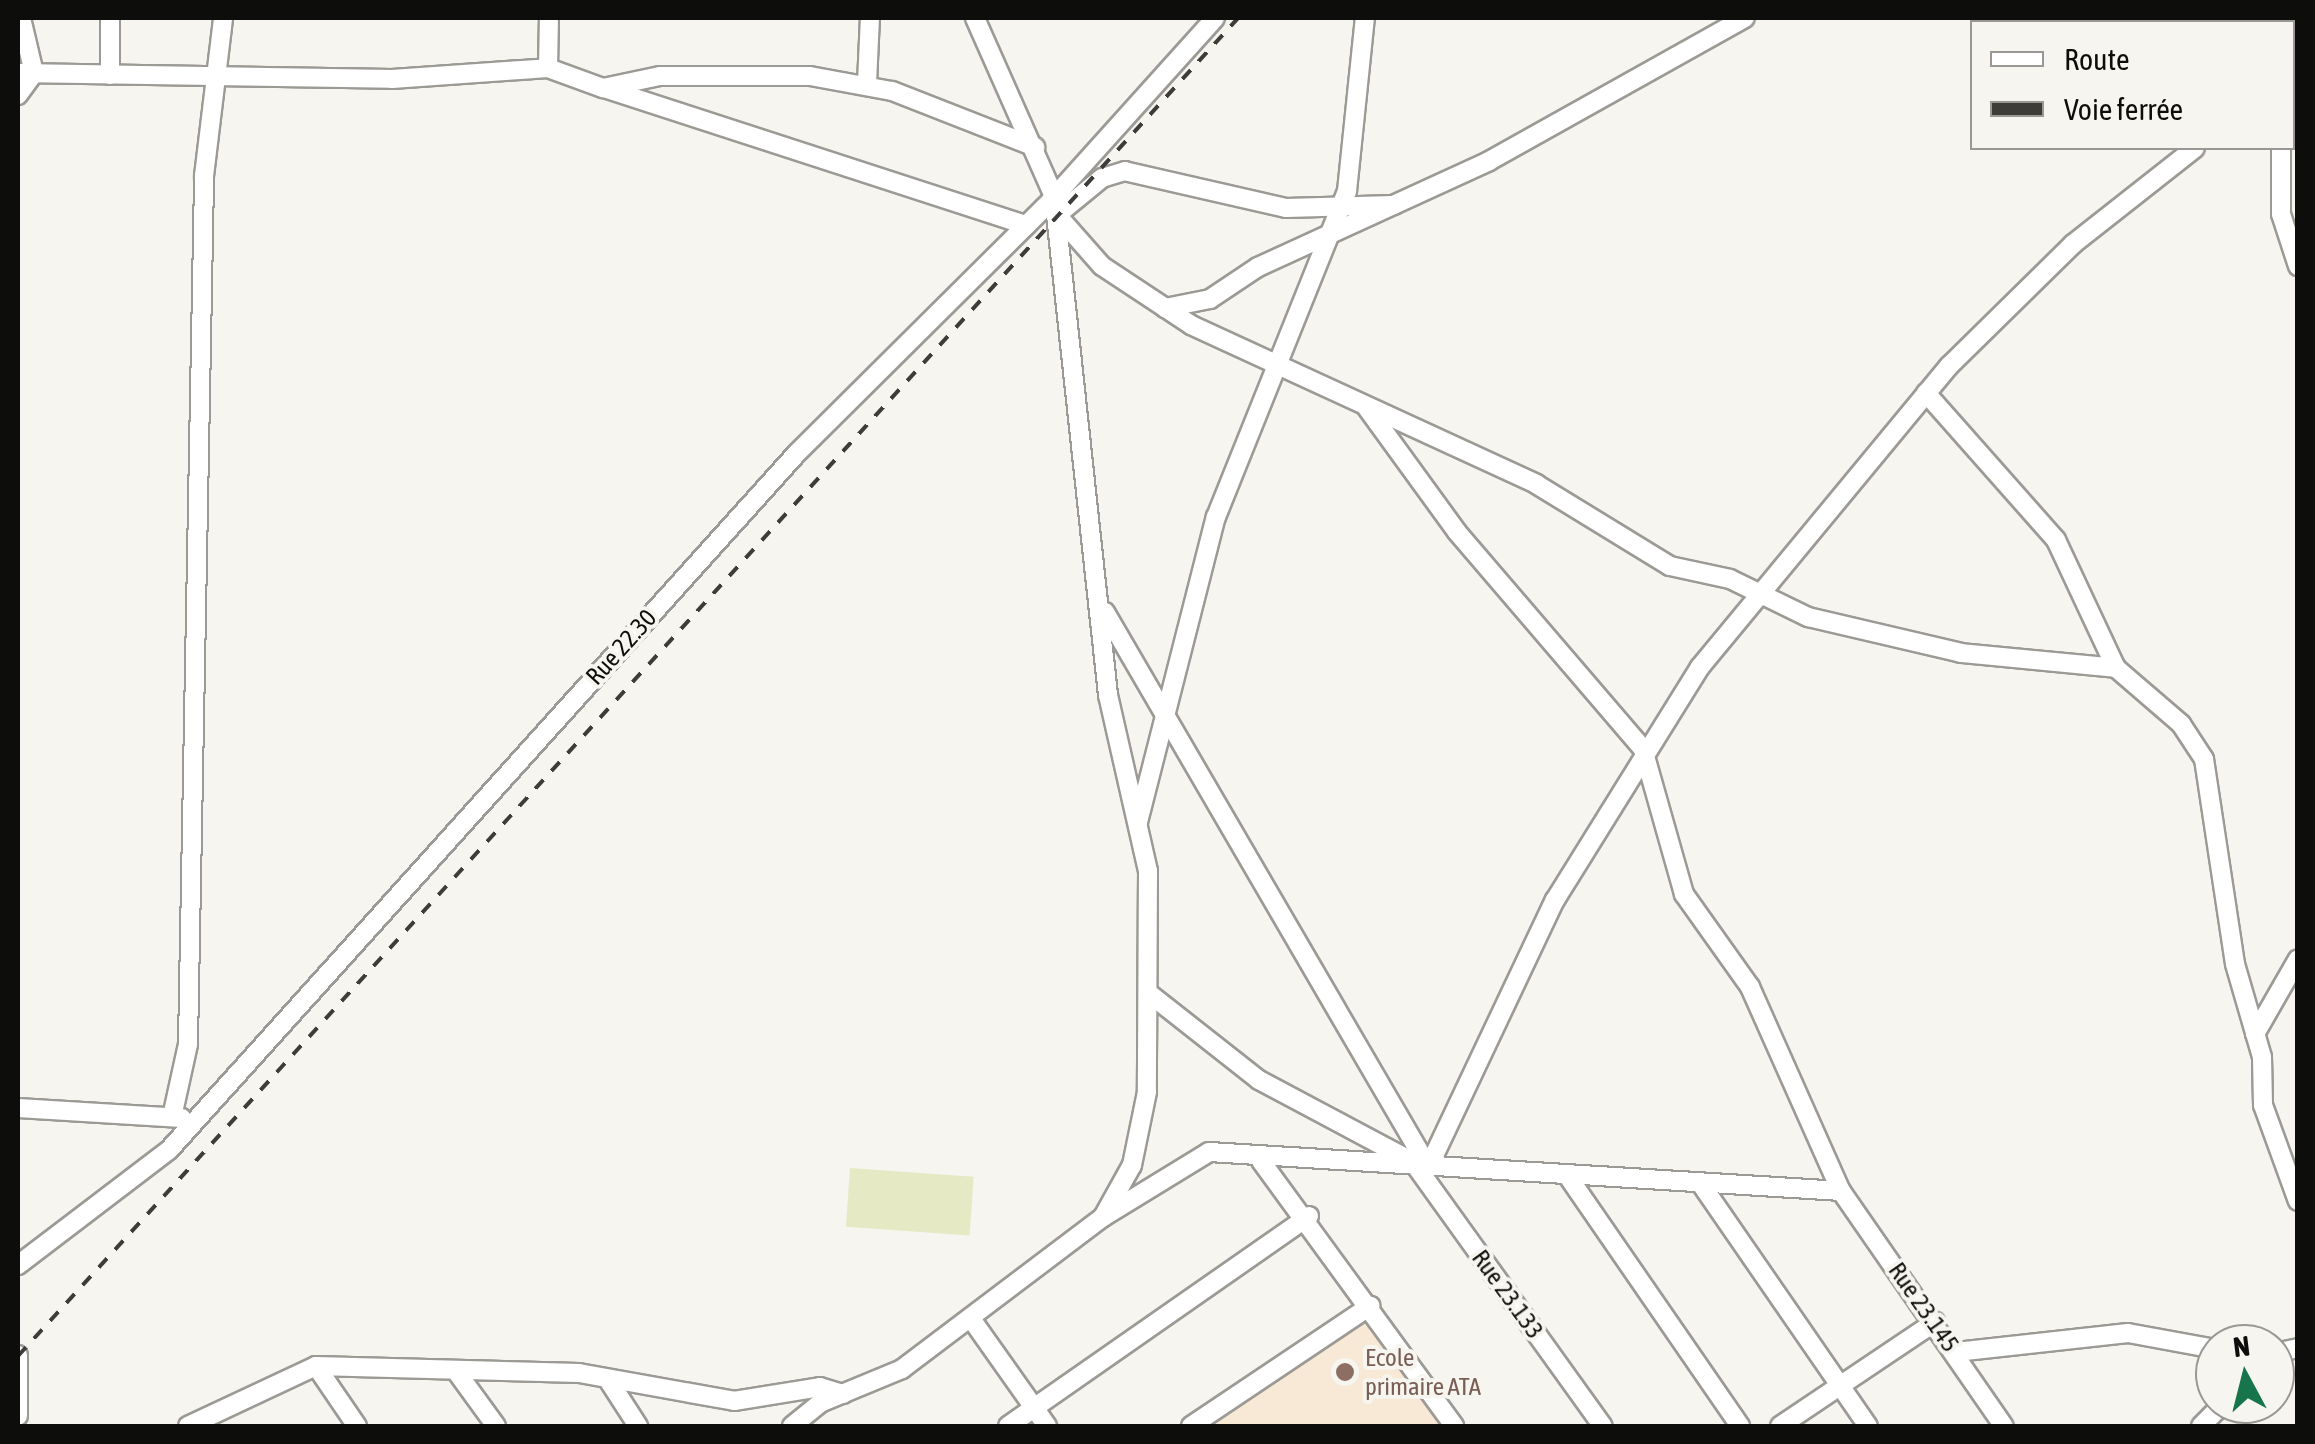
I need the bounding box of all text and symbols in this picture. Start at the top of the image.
legend [1970,20,2295,150]
text: Route [2064,42,2130,76]
text: Voie ferrée [2064,92,2183,126]
street label: Rue 22.30 [579,603,663,691]
street label: Rue 23.133 [1466,1244,1550,1344]
street label: Rue 23.145 [1882,1256,1966,1358]
north arrow [2195,1324,2295,1424]
text: N [2231,1329,2252,1363]
place label: Ecole primaire ATA [1365,1343,1481,1402]
marker: Ecole primaire ATA [1334,1361,1356,1383]

